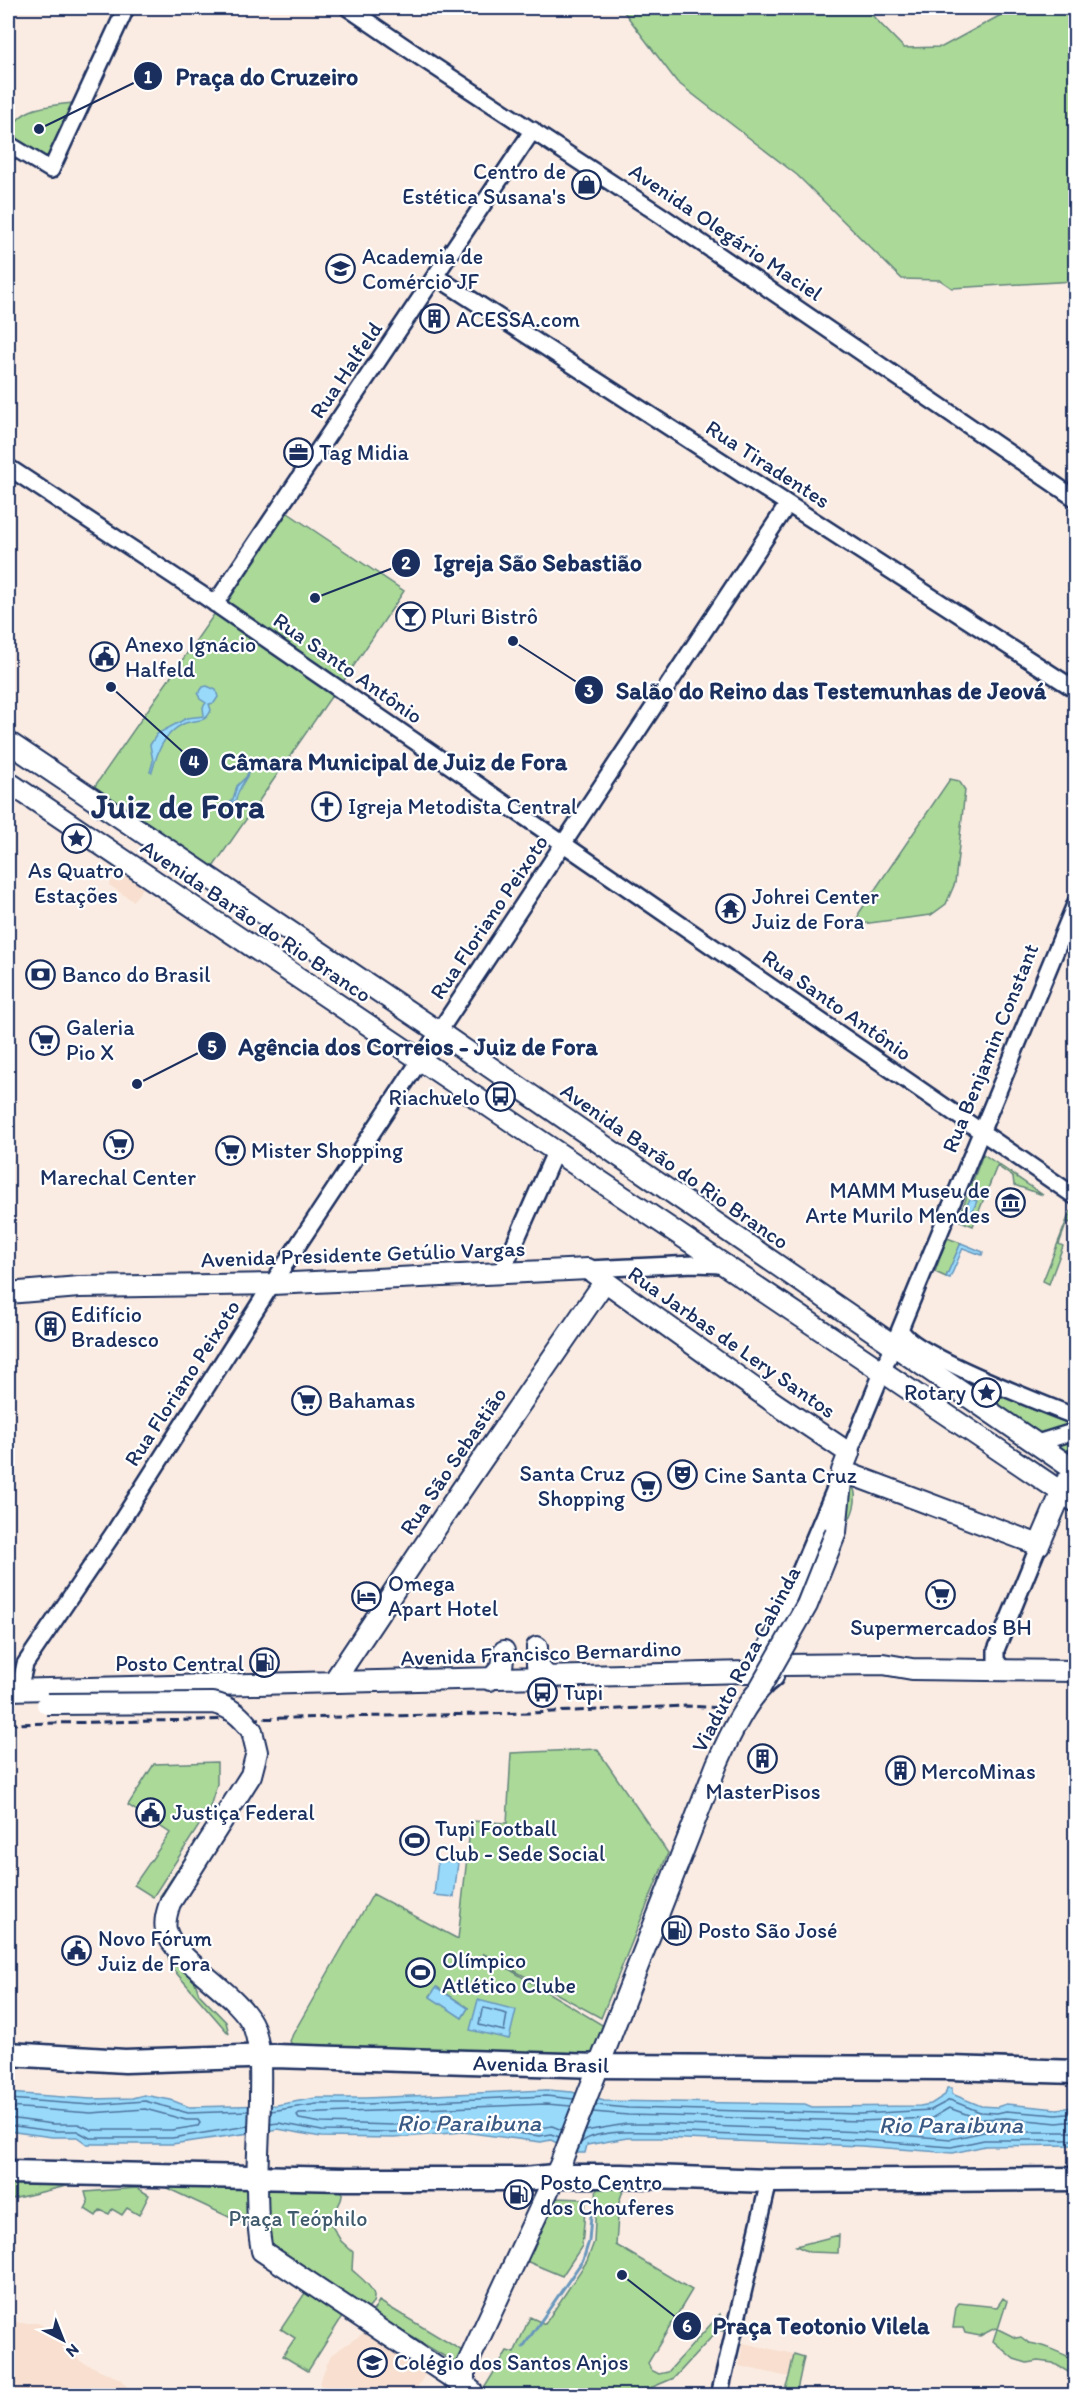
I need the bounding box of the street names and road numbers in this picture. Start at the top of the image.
street label: Avenida Olegário Maciel [624,157,828,307]
street label: Rua Halfeld [304,316,388,424]
street label: Rua Tiradentes [701,414,835,514]
street label: Rua Santo Antônio [268,606,428,730]
street label: Rua Floriano Peixoto [424,829,554,1005]
street label: Avenida Barão do Rio Branco [136,834,376,1008]
street label: Rua Benjamin Constant [936,939,1044,1157]
street label: Rua Santo Antônio [757,943,917,1067]
street label: Avenida Barão do Rio Branco [556,1077,794,1255]
street label: Avenida Presidente Getúlio Vargas [200,1235,526,1273]
street label: Rua Jarbas de Lery Santos [623,1260,841,1424]
street label: Rua Floriano Peixoto [118,1295,246,1471]
street label: Rua São Sebastião [394,1382,512,1540]
street label: Viaduto Roza Cabinda [685,1561,807,1757]
street label: Avenida Francisco Bernardino [400,1635,682,1671]
street label: Avenida Brasil [473,2049,609,2079]

